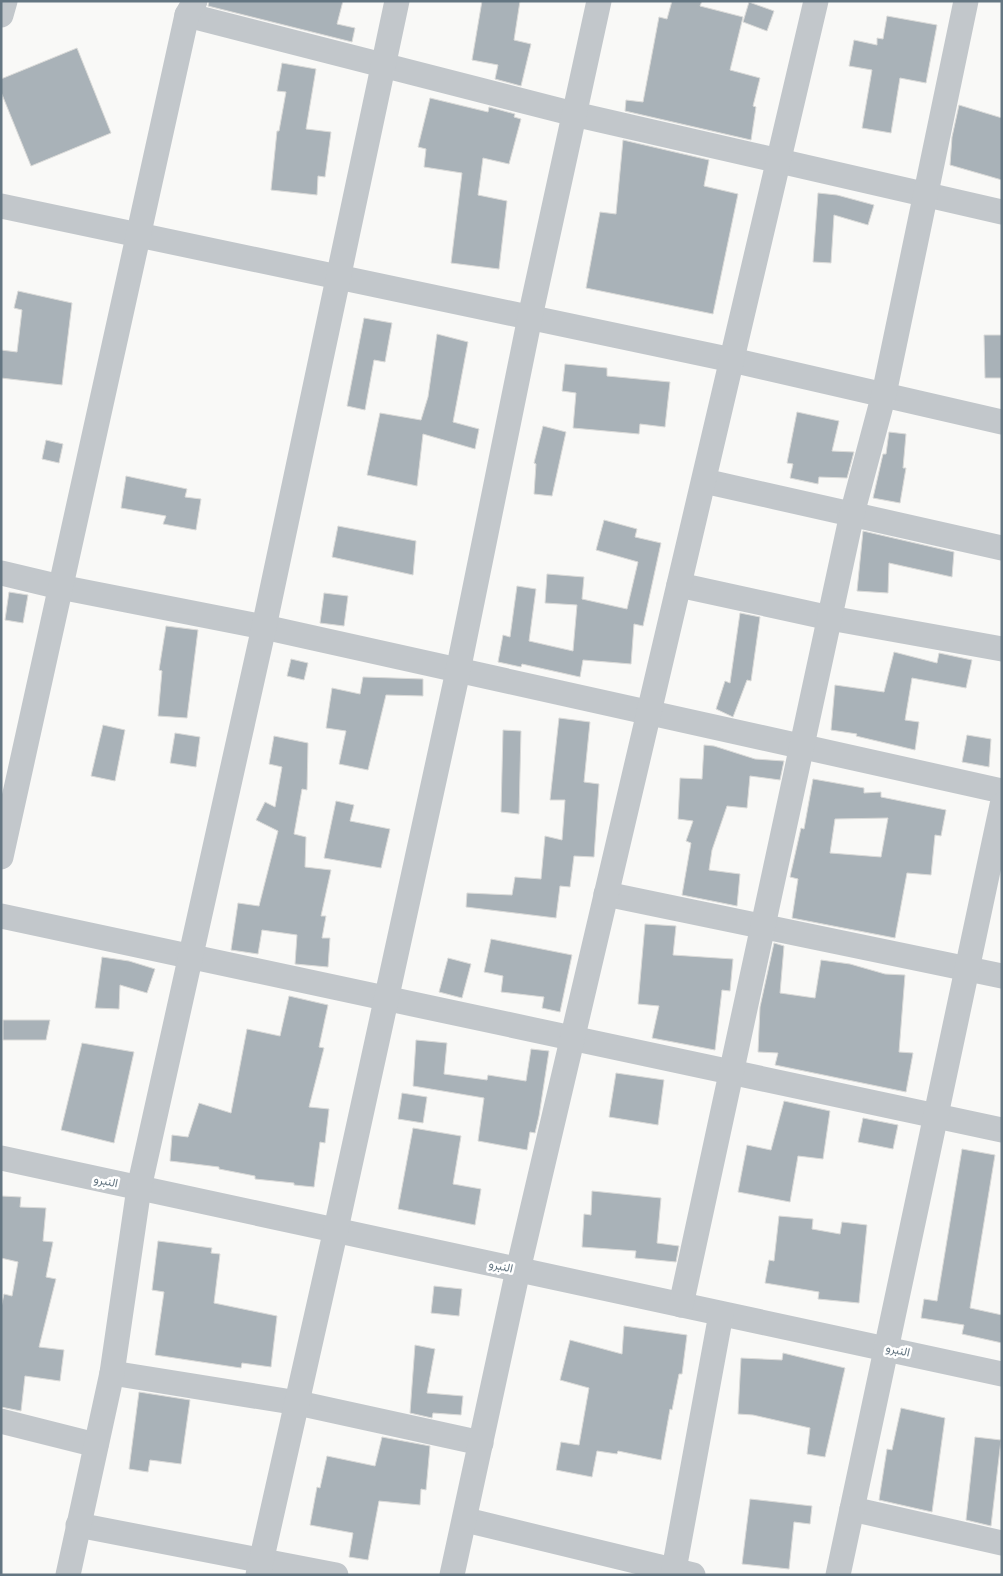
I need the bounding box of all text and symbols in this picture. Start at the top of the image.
street label: النبرو [92,1170,120,1191]
street label: النبرو [487,1255,515,1277]
street label: النبرو [884,1339,912,1361]

